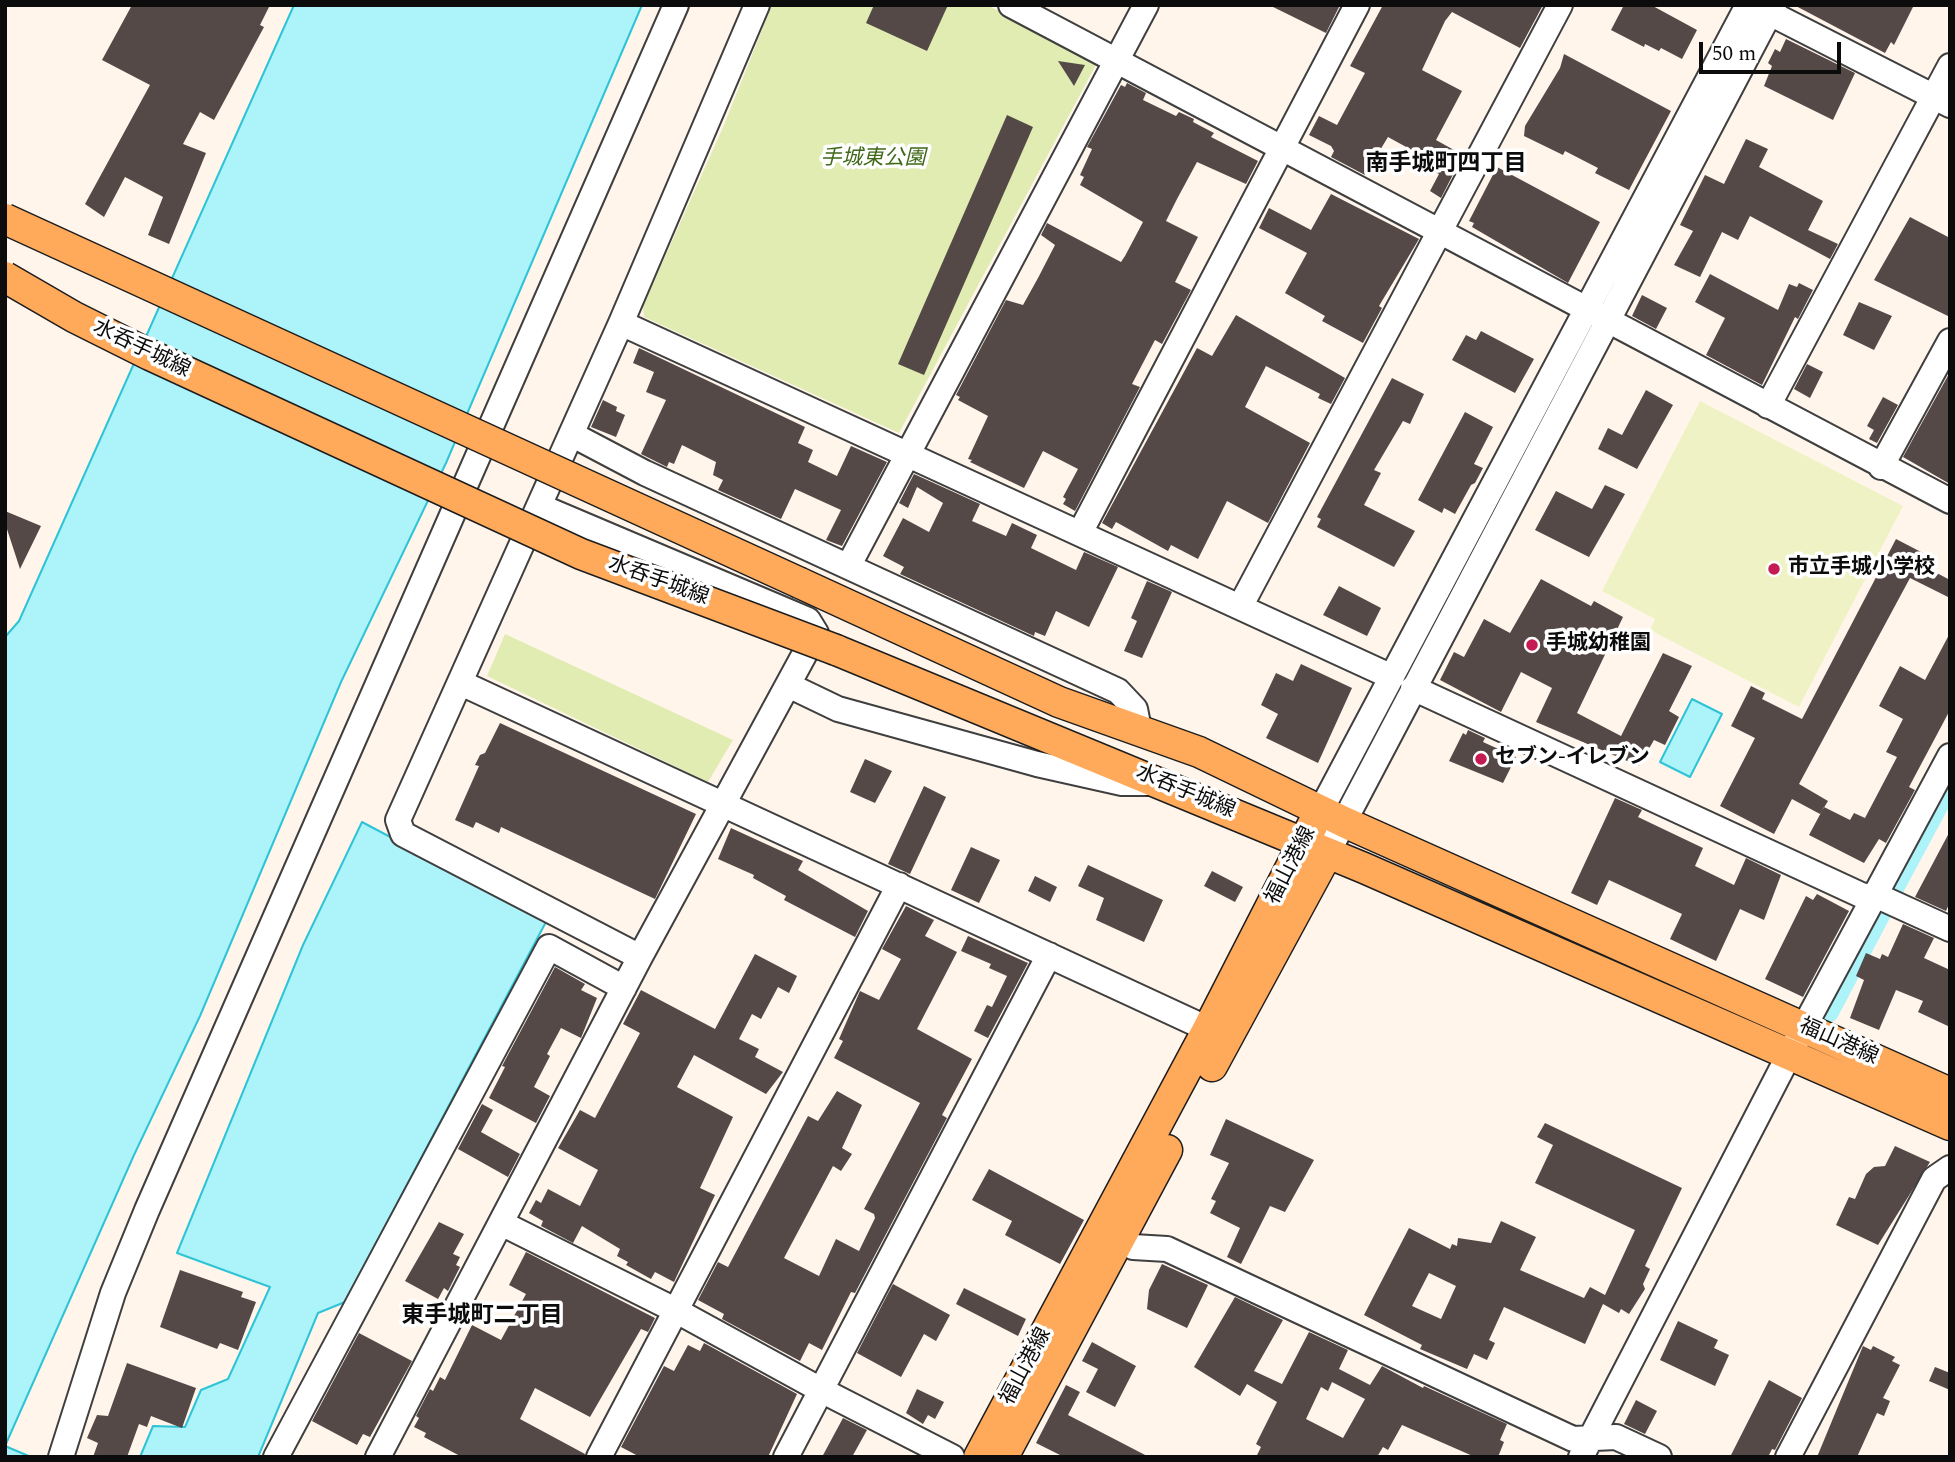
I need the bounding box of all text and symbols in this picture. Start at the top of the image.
scale bar [1703,28,1845,72]
text: 50 m [1712,38,1756,70]
park label: 手城東公園 [821,147,925,173]
district label: 南手城町四丁目 [1366,151,1526,179]
street label: 水呑手城線 [88,316,194,384]
street label: 水呑手城線 [604,552,712,612]
place label: 市立手城小学校 [1788,556,1935,582]
marker: 市立手城小学校 [1766,561,1782,577]
place label: 手城幼稚園 [1546,632,1651,658]
marker: 手城幼稚園 [1524,637,1540,653]
place label: セブン-イレブン [1495,746,1650,772]
marker: セブン-イレブン [1473,751,1489,767]
street label: 水呑手城線 [1132,761,1238,825]
street label: 福山港線 [1262,823,1322,909]
street label: 福山港線 [1795,1014,1881,1072]
district label: 東手城町二丁目 [402,1303,562,1331]
street label: 福山港線 [996,1324,1058,1410]

